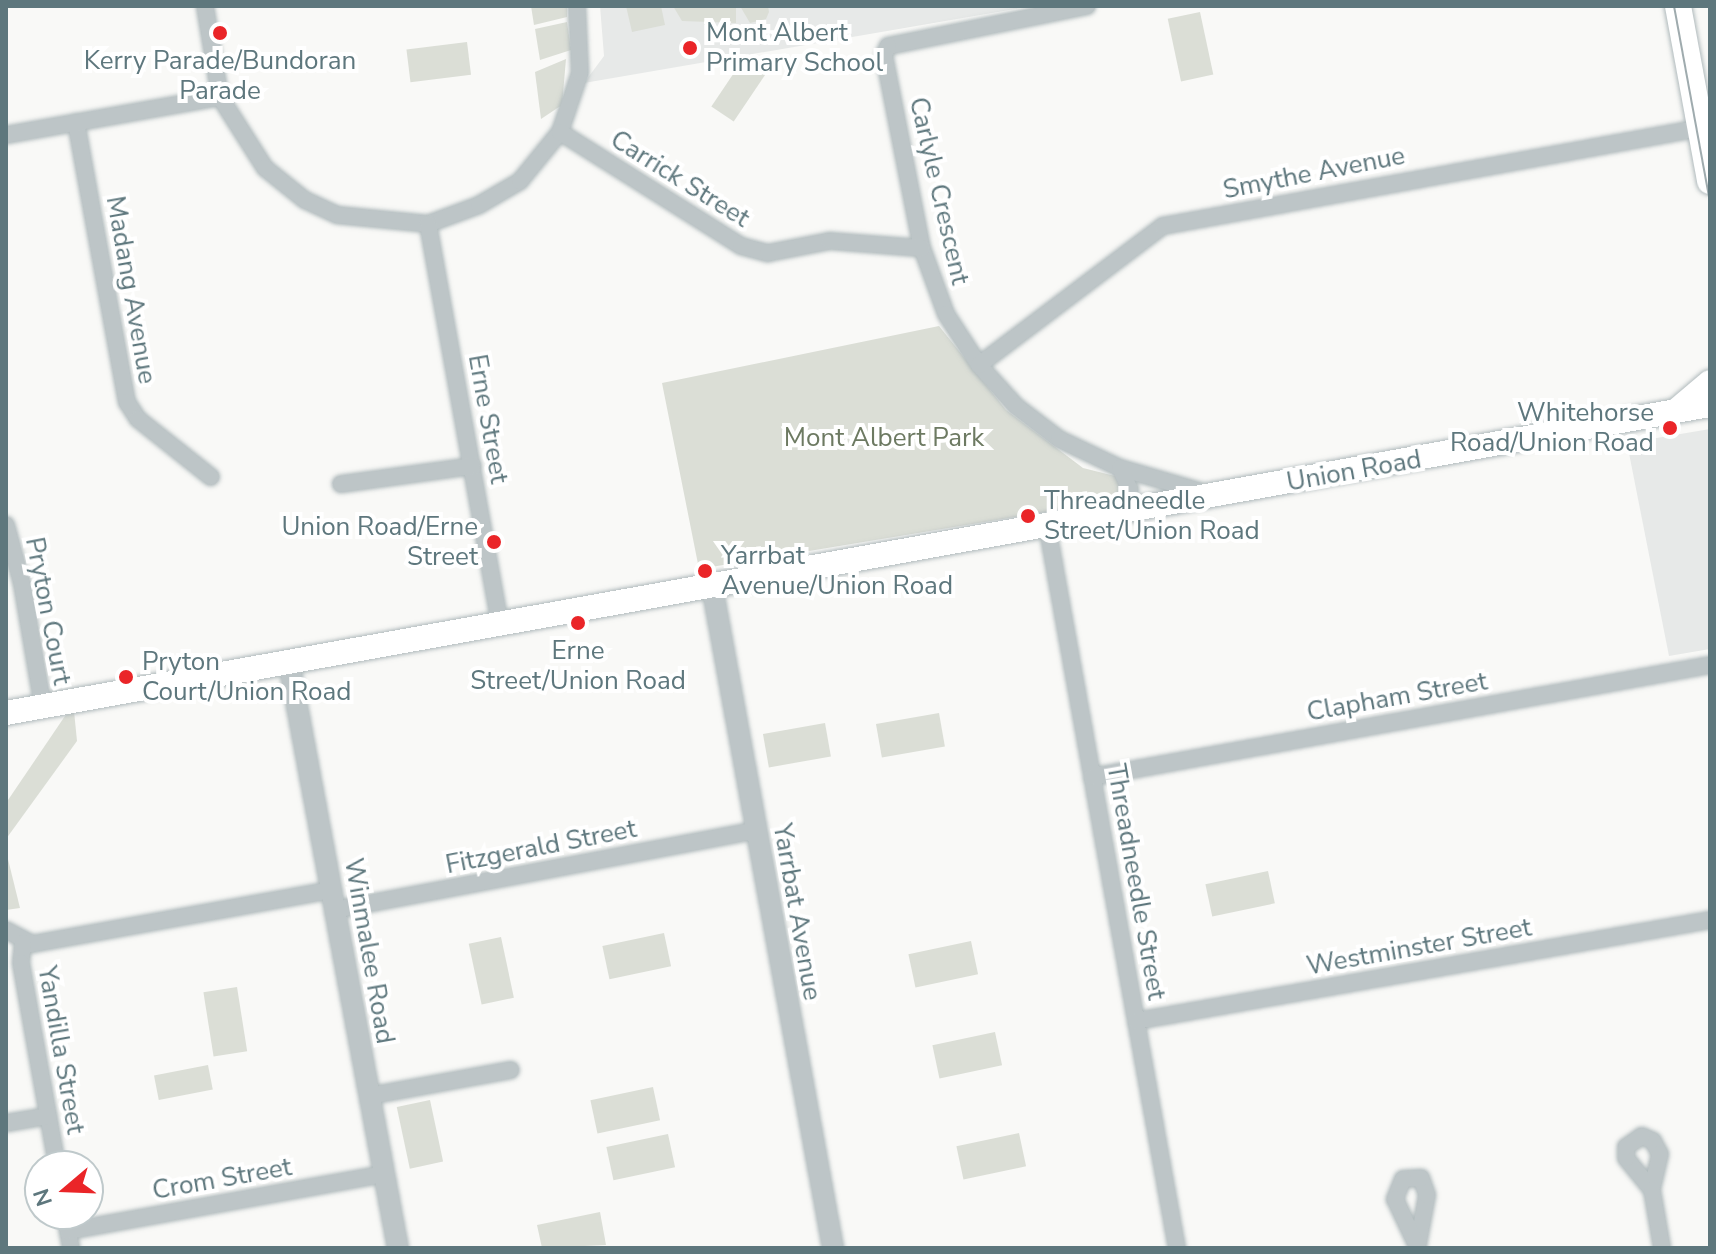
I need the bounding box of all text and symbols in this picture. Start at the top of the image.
place label: Mont Albert Primary School [706,17,883,78]
marker: Kerry Parade/Bundoran Parade [211,24,229,42]
marker: Mont Albert Primary School [681,39,699,57]
place label: Kerry Parade/Bundoran Parade [84,45,356,106]
street label: Carlyle Crescent [902,94,976,288]
street label: Carrick Street [605,124,755,234]
street label: Smythe Avenue [1220,140,1408,206]
street label: Madang Avenue [99,194,163,386]
street label: Erne Street [461,352,515,486]
place label: Whitehorse Road/Union Road [1450,397,1654,458]
marker: Whitehorse Road/Union Road [1661,419,1679,437]
park label: Mont Albert Park [784,422,984,454]
street label: Union Road [1284,444,1424,498]
place label: Threadneedle Street/Union Road [1044,485,1260,546]
marker: Threadneedle Street/Union Road [1019,507,1037,525]
place label: Union Road/Erne Street [281,511,478,572]
marker: Union Road/Erne Street [485,533,503,551]
street label: Pryton Court [18,535,78,687]
place label: Yarrbat Avenue/Union Road [721,540,953,602]
marker: Yarrbat Avenue/Union Road [696,562,714,580]
marker: Erne Street/Union Road [569,614,587,632]
place label: Erne Street/Union Road [470,635,686,696]
place label: Pryton Court/Union Road [142,646,352,708]
street label: Clapham Street [1304,666,1490,728]
marker: Pryton Court/Union Road [117,668,135,686]
street label: Threadneedle Street [1100,762,1172,1002]
street label: Fitzgerald Street [443,813,639,881]
street label: Yarrbat Avenue [766,821,828,1003]
street label: Winmalee Road [337,856,401,1046]
street label: Westminster Street [1304,912,1534,982]
street label: Yandilla Street [31,964,91,1136]
north arrow [24,1150,104,1230]
street label: Crom Street [150,1151,294,1207]
text: N [26,1184,60,1210]

